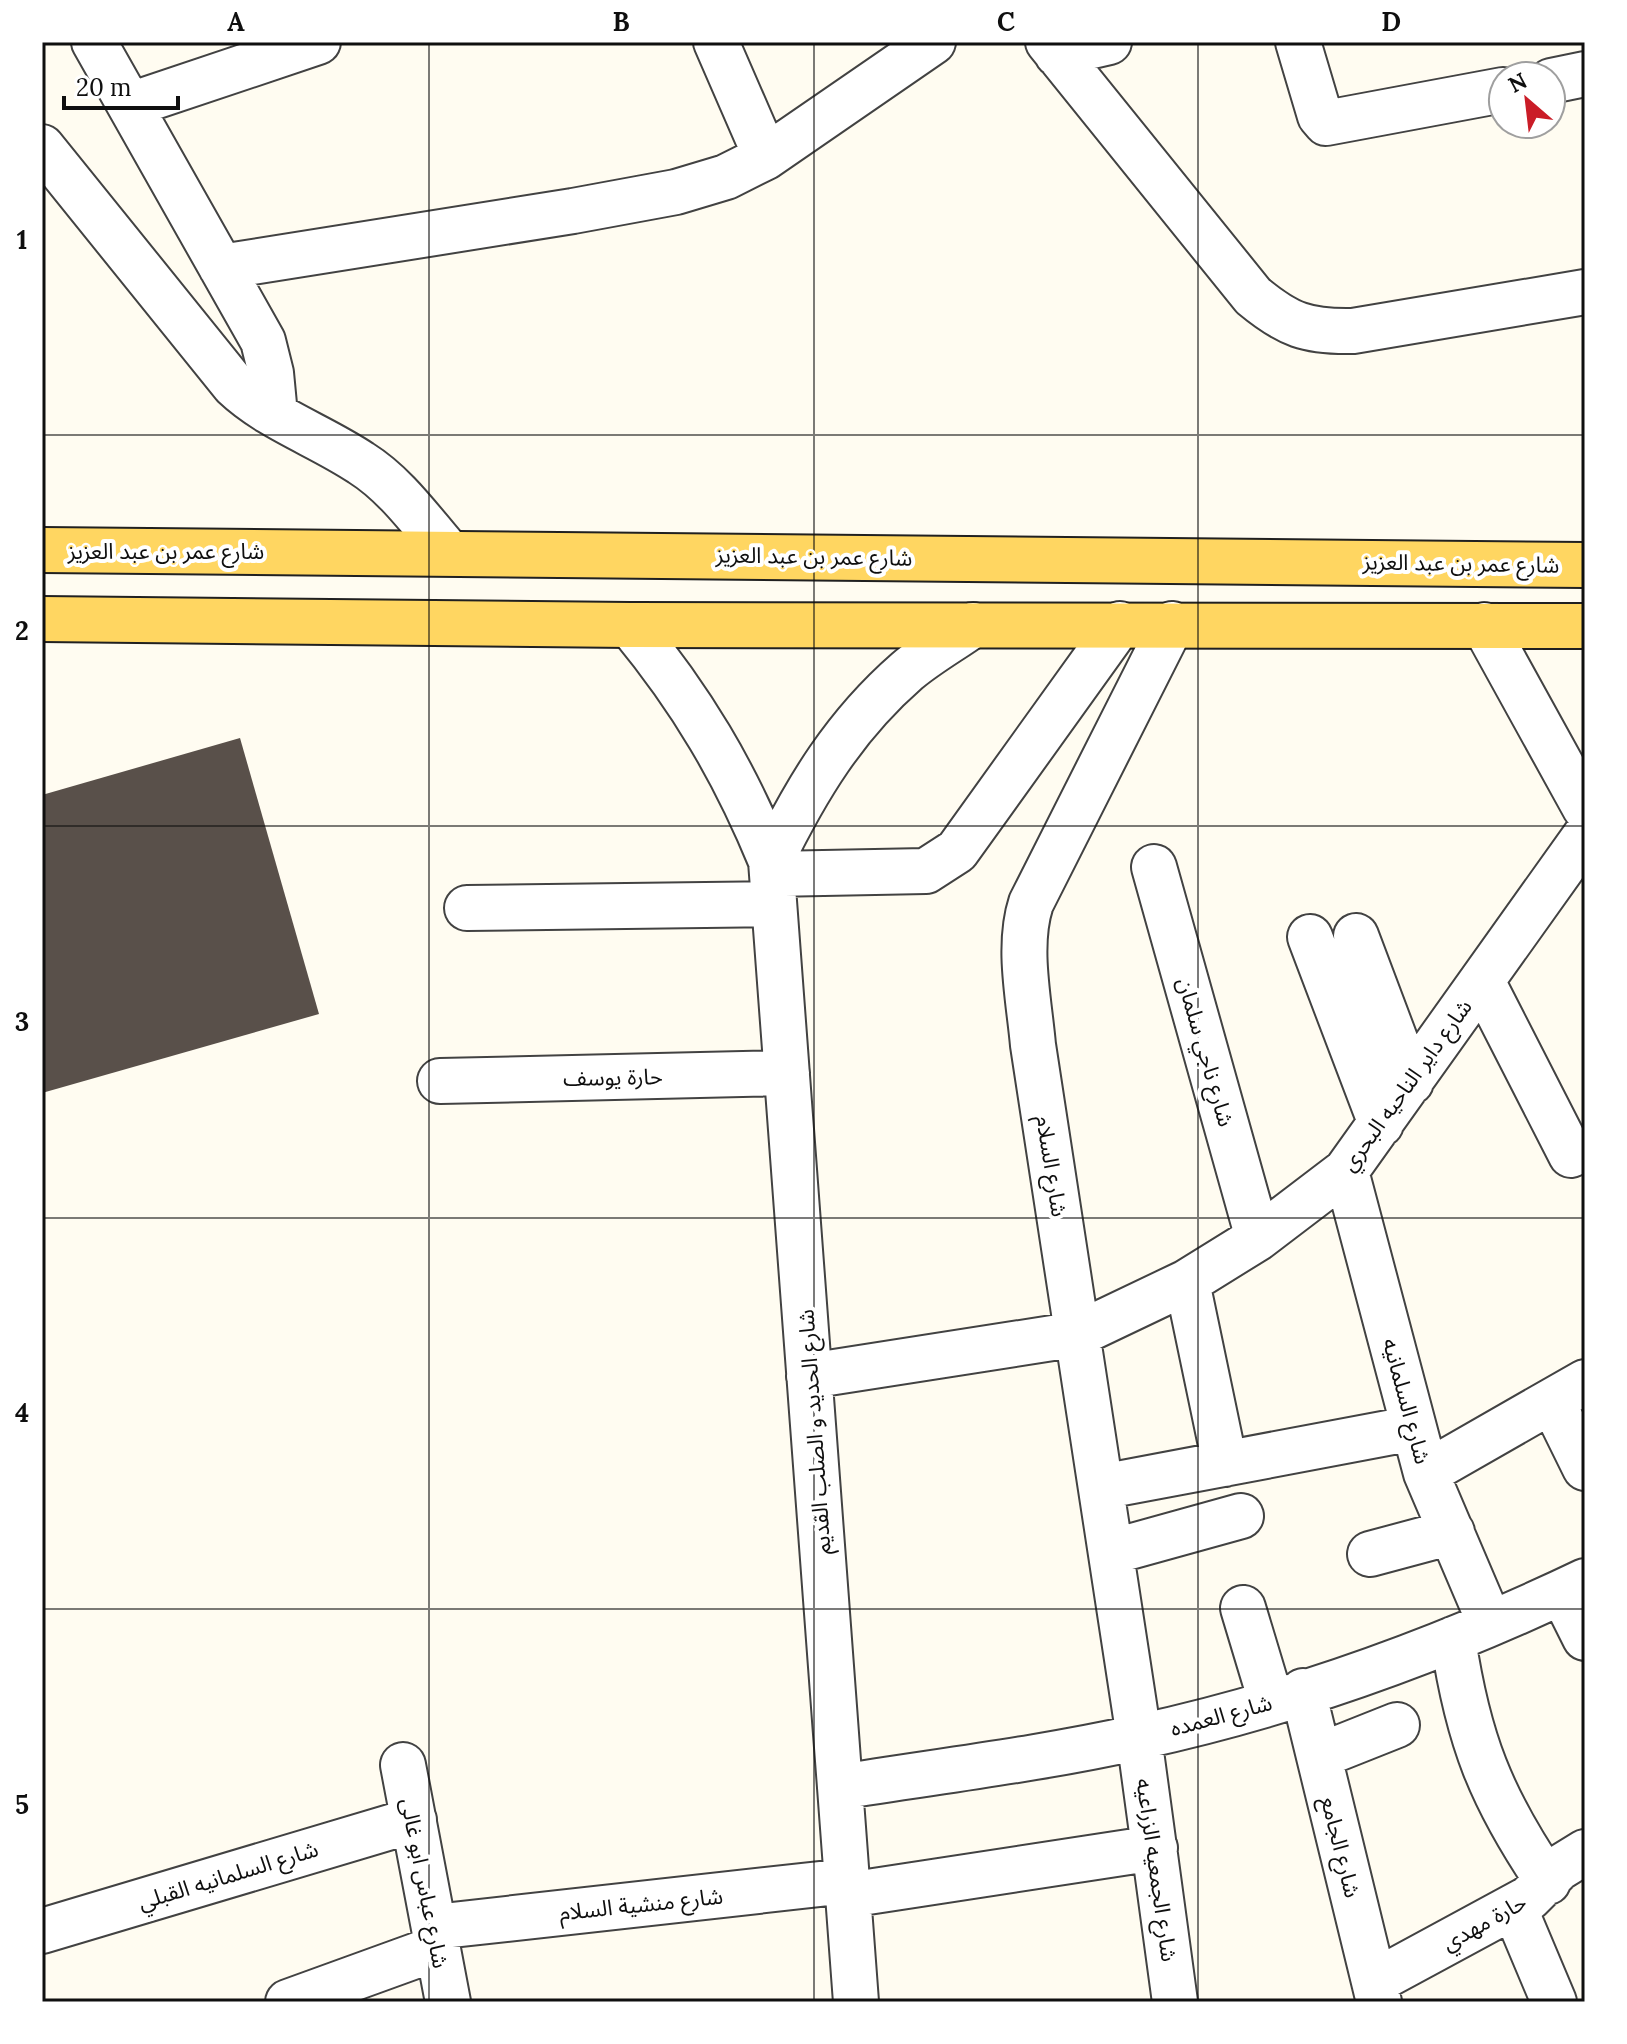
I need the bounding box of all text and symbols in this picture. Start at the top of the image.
text: A [227,5,245,38]
text: B [612,5,630,38]
text: C [997,5,1015,38]
text: D [1381,5,1401,38]
scale bar [64,60,178,110]
north arrow [1487,60,1567,140]
text: N [1504,66,1532,99]
text: 20 m [76,72,132,103]
text: 1 [17,223,27,256]
street label: شارع عمر بن عبد العزيز [67,537,264,568]
street label: شارع عمر بن عبد العزيز [714,540,913,575]
street label: شارع عمر بن عبد العزيز [1361,547,1560,582]
text: 2 [15,614,29,647]
street label: شارع ناجي سلمان [1168,974,1241,1131]
street label: شارع داير الناحيه البحري [1334,993,1480,1178]
text: 3 [15,1005,29,1038]
street label: حارة يوسف [563,1062,663,1092]
street label: شارع السلام [1027,1113,1074,1219]
street label: شارع الحديد و الصلب القديم [791,1308,840,1556]
street label: شارع السلمانيه [1374,1335,1437,1468]
text: 4 [15,1396,29,1429]
street label: شارع العمده [1167,1688,1276,1745]
street label: شارع الجمعيه الزراعيه [1127,1777,1184,1964]
text: 5 [15,1788,29,1821]
street label: شارع الجامع [1312,1794,1367,1901]
street label: شارع عباس ابو غالى [392,1796,455,1971]
street label: شارع السلمانيه القبلي [135,1834,322,1919]
street label: شارع منشية السلام [558,1881,725,1930]
street label: حارة مهدي [1437,1887,1533,1959]

